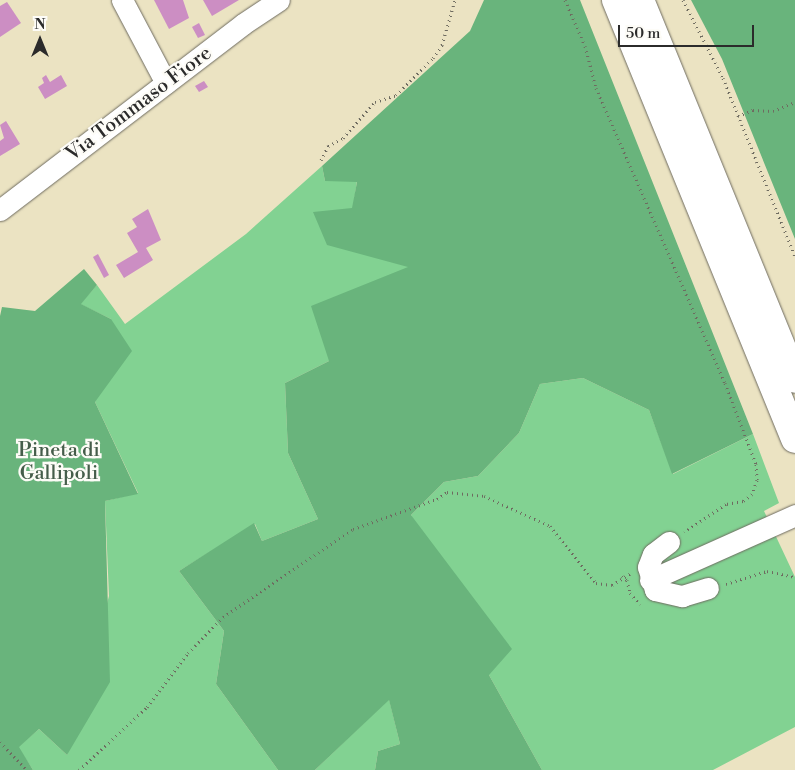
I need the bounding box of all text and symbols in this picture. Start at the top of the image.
north arrow [15,15,65,65]
scale bar [620,15,756,47]
text: N [34,16,46,34]
text: 50 m [626,24,660,43]
street label: Via Tommaso Fiore [61,41,217,167]
park label: Pineta di Gallipoli [18,439,100,486]

